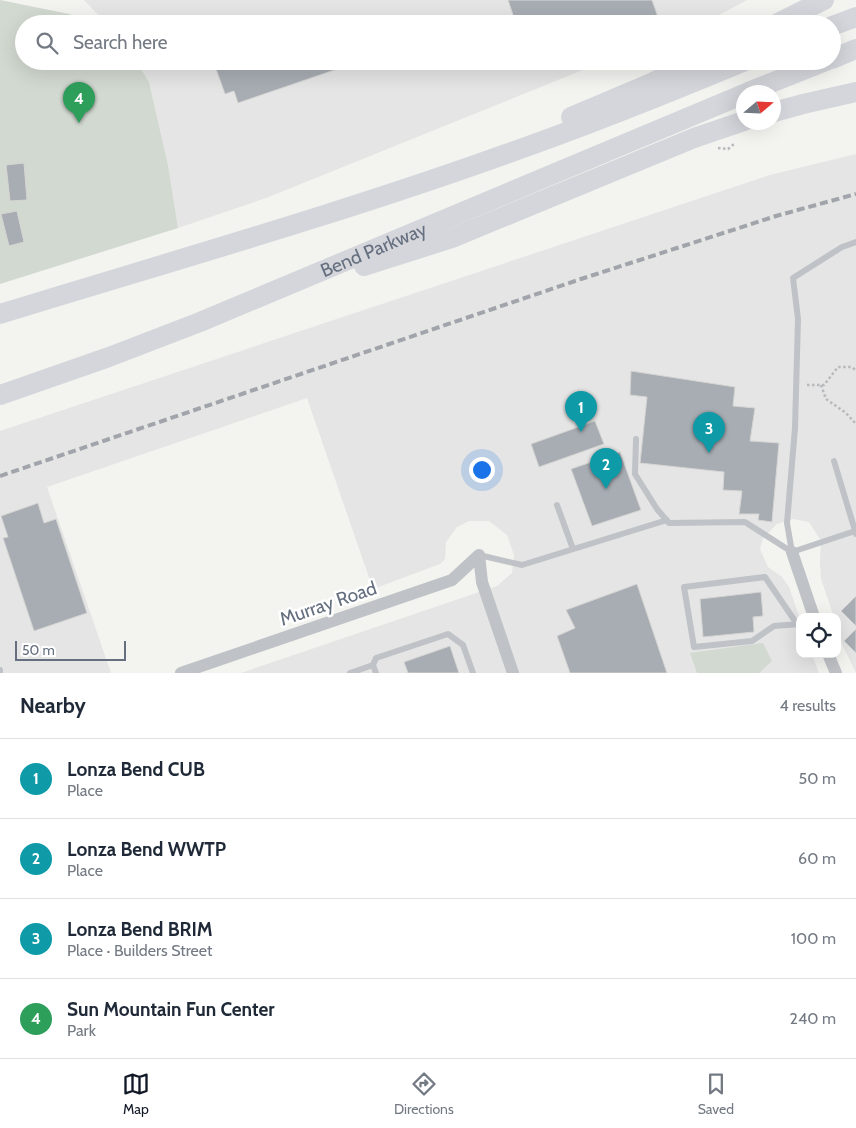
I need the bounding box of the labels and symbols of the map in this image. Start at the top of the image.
pin: 4 [63,82,95,123]
north arrow [736,85,781,130]
street label: Bend Parkway [317,217,430,282]
pin: 1 [565,391,597,432]
pin: 3 [693,412,725,453]
pin: 2 [590,448,622,489]
your location [469,457,495,483]
street label: Murray Road [277,576,380,631]
scale bar [15,638,126,661]

